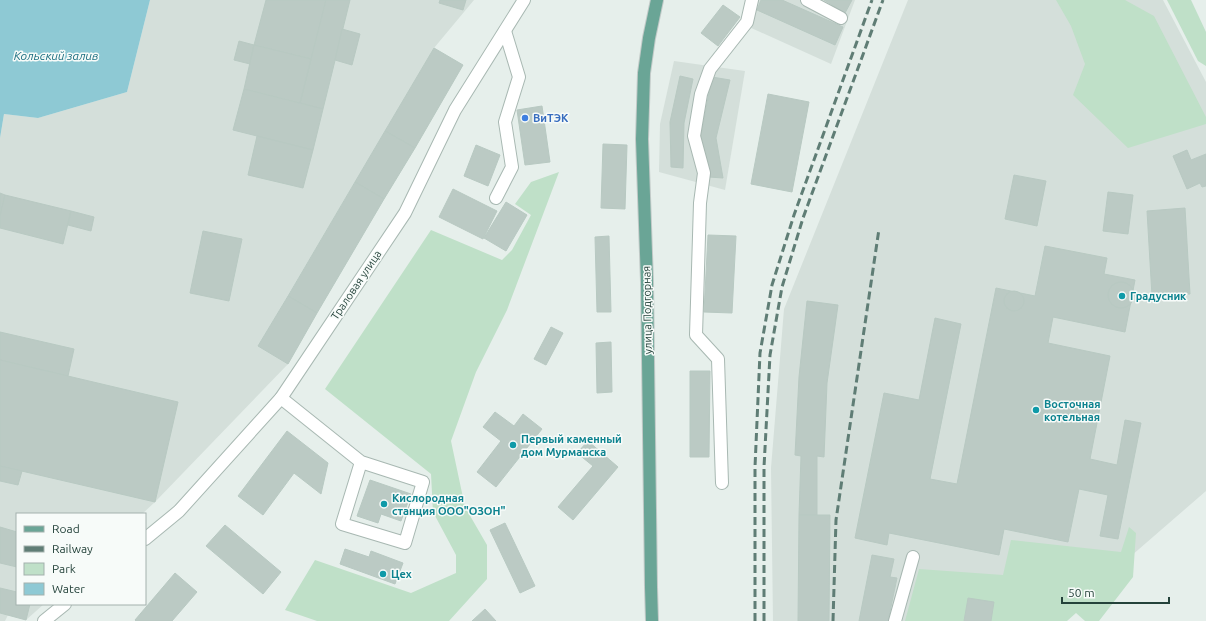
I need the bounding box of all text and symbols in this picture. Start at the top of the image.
water label: Кольский залив [14,49,98,62]
place label: ВиТЭК [533,112,569,124]
marker: ВиТЭК [520,113,530,123]
street label: Траловая улица [328,248,384,322]
street label: улица Подгорная [640,266,654,354]
place label: Градусник [1130,290,1187,302]
marker: Градусник [1117,291,1127,301]
place label: Восточная котельная [1044,398,1100,423]
marker: Восточная котельная [1031,405,1041,415]
place label: Первый каменный дом Мурманска [521,433,622,458]
marker: Первый каменный дом Мурманска [508,440,518,450]
place label: Кислородная станция ООО"ОЗОН" [392,492,505,517]
marker: Кислородная станция ООО"ОЗОН" [379,499,389,509]
legend [16,513,146,605]
text: Road [52,522,80,535]
text: Railway [52,542,93,555]
text: Park [52,562,76,575]
place label: Цех [391,568,412,580]
marker: Цех [378,569,388,579]
scale bar [1062,579,1169,605]
text: Water [52,582,85,595]
text: 50 m [1068,586,1095,599]

